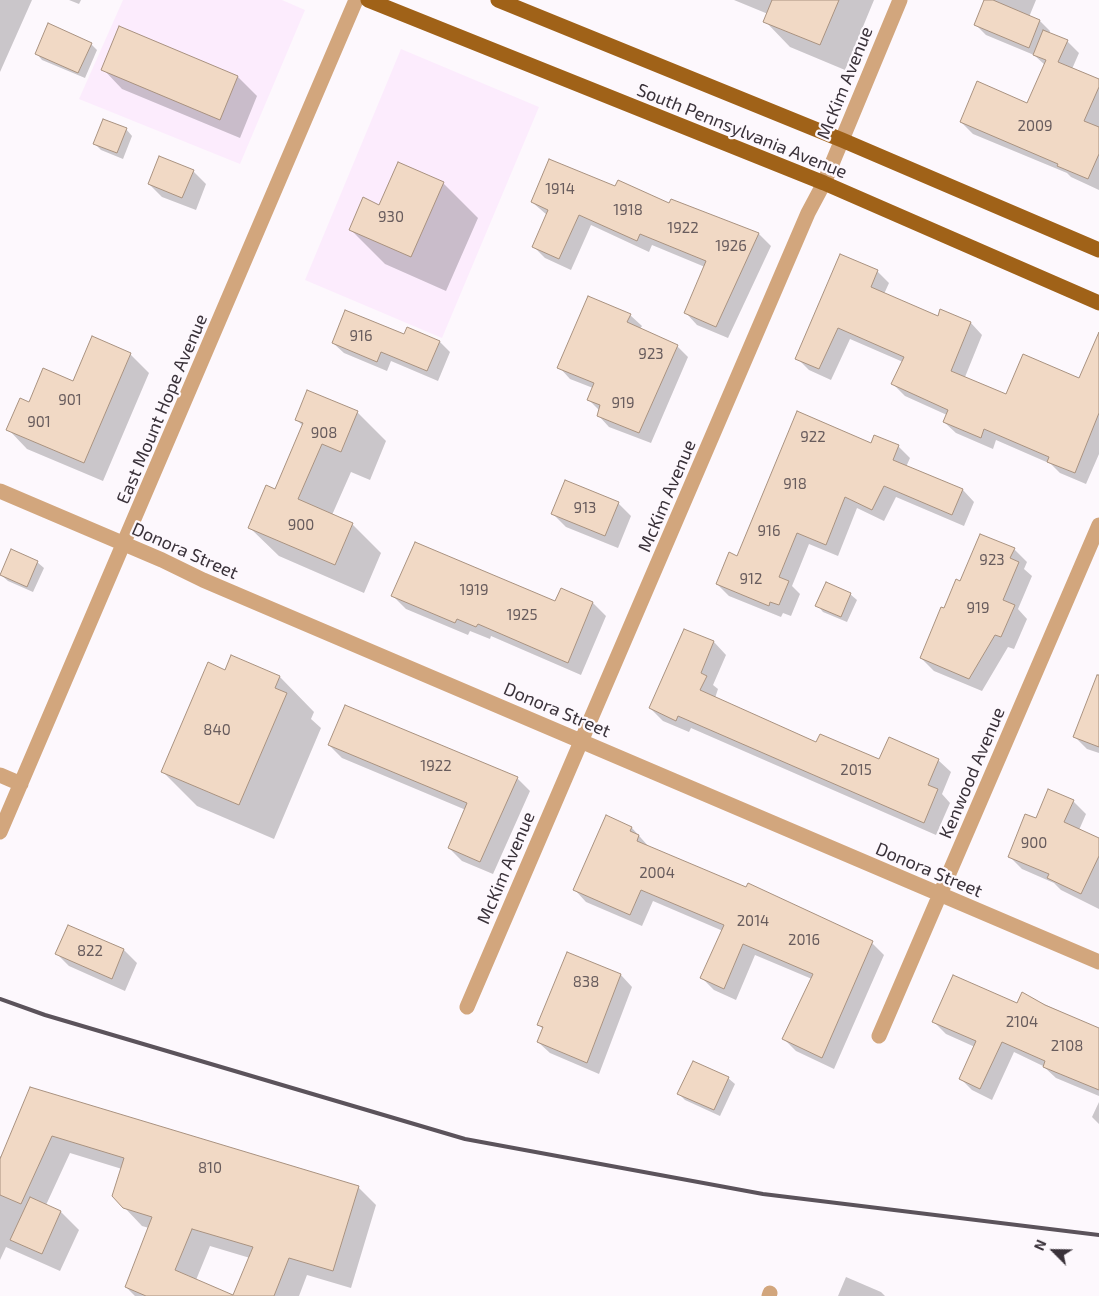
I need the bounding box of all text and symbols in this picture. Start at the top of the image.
street label: McKim Avenue [813,23,877,143]
street label: South Pennsylvania Avenue [634,79,850,183]
house number: 2009 [1017,117,1053,135]
house number: 1914 [545,180,575,198]
house number: 1918 [613,201,643,219]
house number: 930 [378,208,404,226]
house number: 1922 [667,219,699,237]
house number: 1926 [715,237,747,255]
street label: East Mount Hope Avenue [112,311,212,507]
house number: 916 [349,327,373,345]
house number: 923 [638,345,664,363]
house number: 901 [58,391,82,409]
house number: 919 [611,394,635,412]
house number: 901 [27,413,51,431]
house number: 908 [311,424,337,442]
house number: 922 [800,428,826,446]
street label: McKim Avenue [634,437,700,555]
house number: 918 [783,475,807,493]
house number: 913 [574,499,596,517]
house number: 900 [288,516,314,534]
street label: Donora Street [129,518,241,584]
house number: 916 [757,522,781,540]
house number: 923 [979,551,1005,569]
house number: 912 [740,570,762,588]
house number: 1919 [459,581,489,599]
house number: 919 [966,599,990,617]
house number: 1925 [506,606,538,624]
street label: Donora Street [500,678,614,742]
street label: Kenwood Avenue [935,704,1009,842]
house number: 840 [203,721,231,739]
house number: 1922 [420,757,452,775]
house number: 2015 [840,761,872,779]
street label: McKim Avenue [473,809,539,927]
house number: 900 [1021,834,1047,852]
street label: Donora Street [872,838,986,902]
house number: 2004 [639,864,675,882]
house number: 2014 [737,912,769,930]
house number: 2016 [788,931,820,949]
house number: 822 [77,942,103,960]
house number: 838 [573,973,599,991]
house number: 2104 [1006,1013,1038,1031]
house number: 2108 [1051,1037,1083,1055]
house number: 810 [198,1159,222,1177]
north arrow [1029,1226,1079,1276]
text: N [1030,1237,1050,1253]

